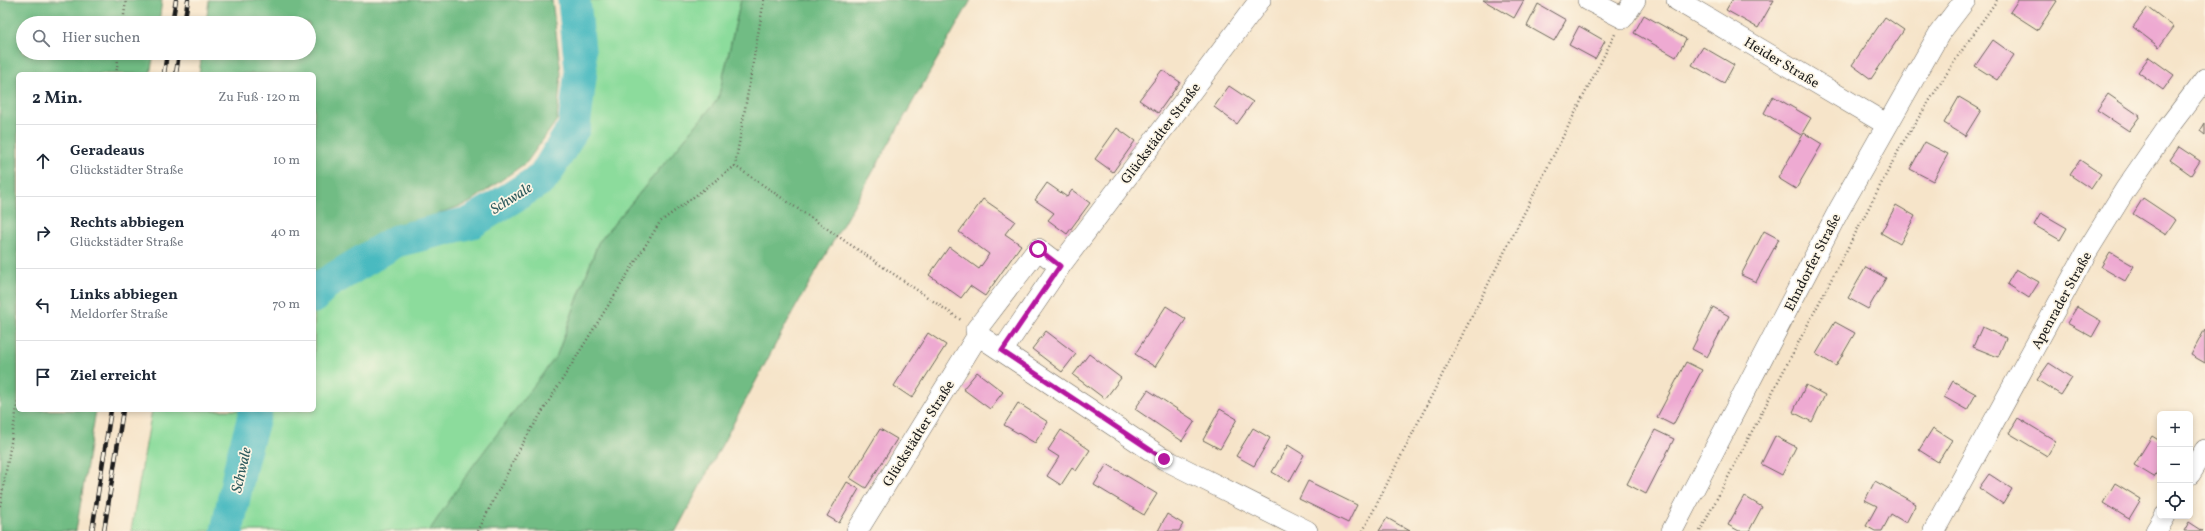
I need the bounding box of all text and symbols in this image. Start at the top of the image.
search box [16,16,316,60]
icon: search [30,27,52,49]
text: Hier suchen [62,28,140,49]
street label: Heider Straße [1740,33,1823,94]
street label: Glückstädter Straße [1117,79,1206,188]
text: 2 Min. [32,87,83,110]
text: Zu Fuß · 120 m [218,89,300,107]
text: Geradeaus [70,141,145,162]
icon: ahead [32,150,54,172]
text: 10 m [273,152,300,170]
text: Glückstädter Straße [70,162,183,180]
water label: Schwale [487,178,537,220]
street label: Ehndorfer Straße [1781,210,1846,315]
text: Rechts abbiegen [70,213,185,234]
icon: right [32,222,54,244]
text: 40 m [271,224,300,242]
text: Glückstädter Straße [70,234,183,252]
route start [1029,240,1047,258]
street label: Apenrader Straße [2028,248,2097,353]
text: Links abbiegen [70,285,178,306]
icon: left [32,294,54,316]
text: 70 m [272,296,300,314]
text: Meldorfer Straße [70,306,168,324]
icon: arrive [32,366,54,388]
text: Ziel erreicht [70,366,157,387]
street label: Glückstädter Straße [879,377,960,491]
map controls [2157,411,2193,519]
button: + [2157,411,2193,447]
water label: Schwale [227,445,258,495]
button: − [2157,447,2193,483]
route end [1155,450,1173,468]
button: locate [2157,483,2193,519]

